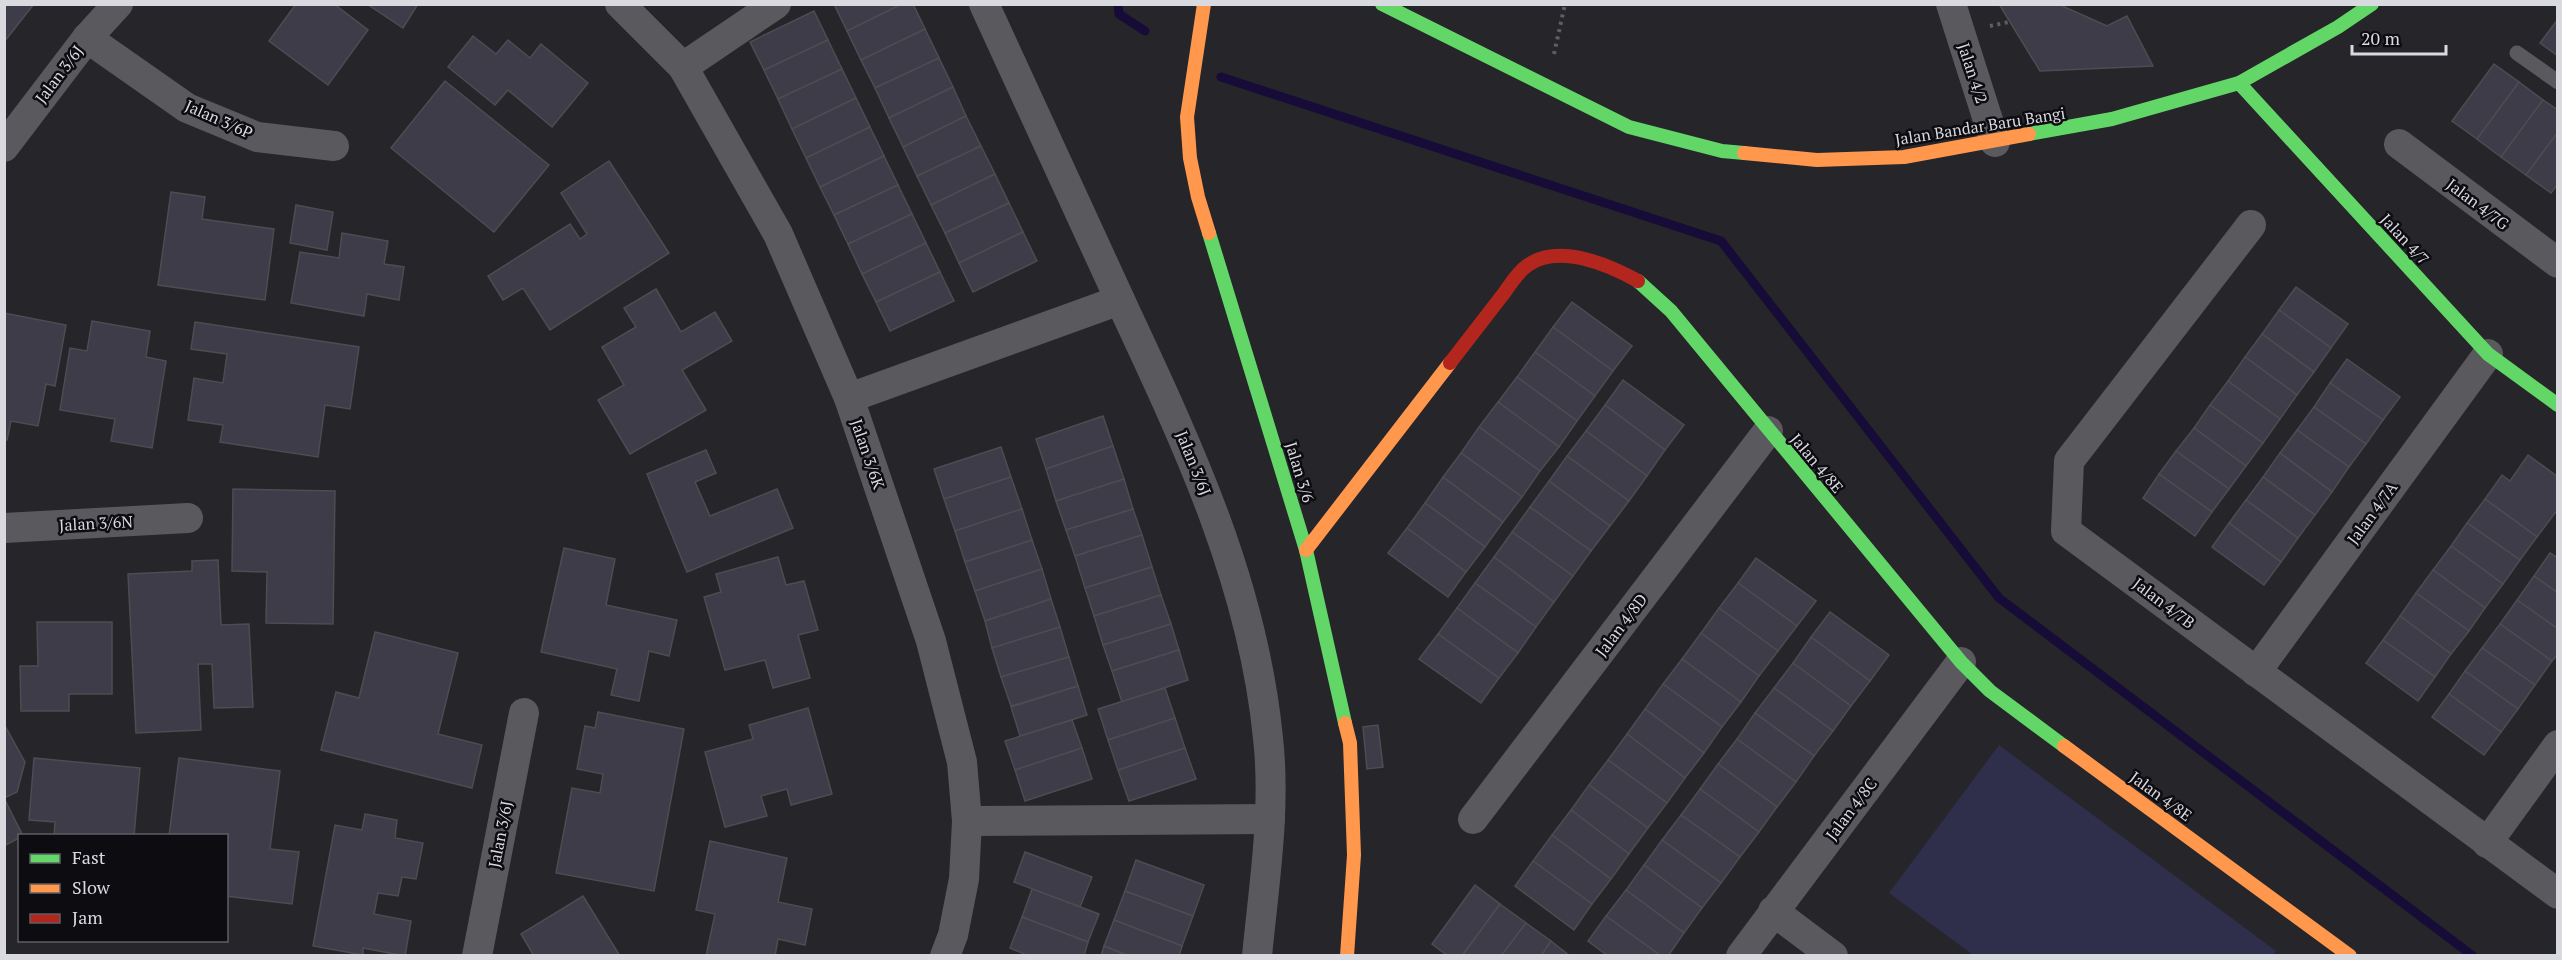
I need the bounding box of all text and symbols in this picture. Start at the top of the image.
scale bar [2352,18,2446,56]
text: 20 m [2361,26,2401,50]
street label: Jalan 3/6J [30,40,88,108]
street label: Jalan 4/2 [1953,40,1993,106]
street label: Jalan 3/6P [182,94,256,144]
street label: Jalan Bandar Baru Bangi [1893,102,2067,150]
street label: Jalan 4/7G [2442,173,2514,235]
street label: Jalan 4/7 [2376,209,2434,269]
street label: Jalan 3/6K [846,416,890,493]
street label: Jalan 3/6J [1171,427,1217,499]
street label: Jalan 4/8E [1786,428,1848,498]
street label: Jalan 3/6 [1280,439,1320,505]
street label: Jalan 4/7A [2342,477,2402,549]
street label: Jalan 3/6N [58,510,134,536]
street label: Jalan 4/7B [2129,572,2199,634]
street label: Jalan 4/8D [1590,589,1652,661]
street label: Jalan 4/8E [2126,766,2196,826]
street label: Jalan 4/8C [1820,773,1882,845]
street label: Jalan 3/6J [483,799,517,869]
legend [18,834,228,942]
text: Fast [72,845,106,869]
text: Slow [72,875,111,899]
text: Jam [72,905,103,929]

